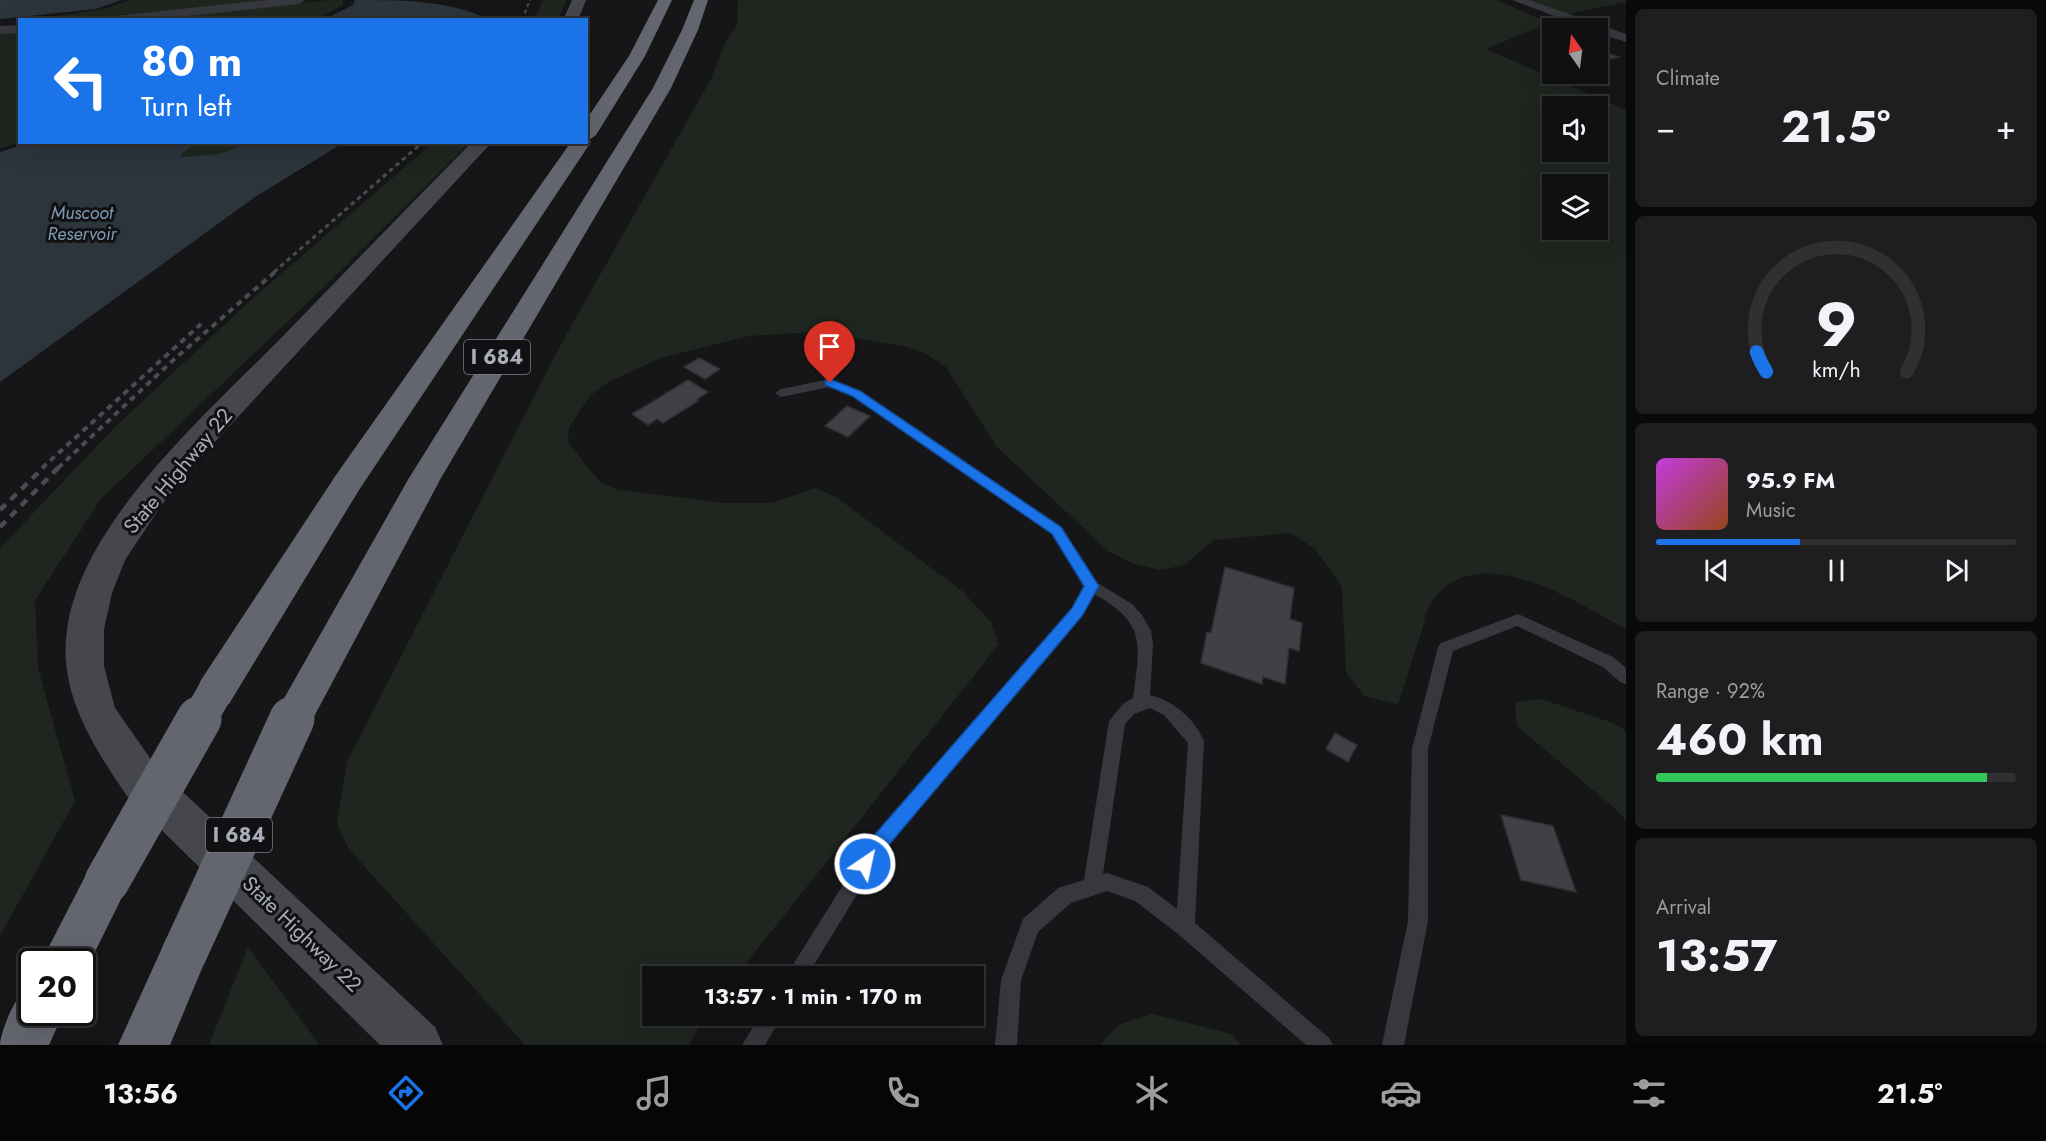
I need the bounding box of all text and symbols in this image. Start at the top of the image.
north arrow [1542,18,1608,84]
map controls [1542,18,1608,240]
text: 80 m [141,31,242,92]
icon: left [42,42,120,120]
text: Climate [1656,64,1720,93]
text: Turn left [141,87,231,126]
text: 21.5° [1781,94,1890,159]
button: sound [1542,96,1608,162]
text: − [1656,104,1675,151]
text: + [1996,104,2016,151]
button: layers [1542,174,1608,240]
water label: Muscoot Reservoir [48,200,117,247]
text: 9 [1815,279,1857,369]
pin [804,321,855,383]
icon: arrive [813,330,846,363]
road number: I 684 [464,340,530,374]
text: km/h [1812,355,1860,386]
street label: State Highway 22 [116,402,240,540]
text: 95.9 FM [1746,464,1835,496]
text: Music [1746,496,1796,525]
icon: previous [1700,554,1733,587]
icon: pause [1820,554,1853,587]
icon: next [1940,554,1973,587]
text: Range · 92% [1656,677,1765,706]
text: 460 km [1656,707,1824,772]
road number: I 684 [206,818,272,852]
position arrow [833,832,897,896]
street label: State Highway 22 [236,869,368,999]
text: Arrival [1656,893,1711,922]
text: 13:57 [1656,923,1778,988]
speed limit sign: 20 [18,948,96,1026]
text: 13:57 · 1 min · 170 m [704,980,922,1012]
icon: directions [385,1072,427,1114]
icon: music [633,1072,675,1114]
icon: phone [882,1072,924,1114]
icon: climate [1131,1072,1173,1114]
icon: car [1380,1072,1422,1114]
icon: filters [1628,1072,1670,1114]
text: 13:56 [103,1074,178,1113]
text: 21.5° [1877,1074,1943,1113]

